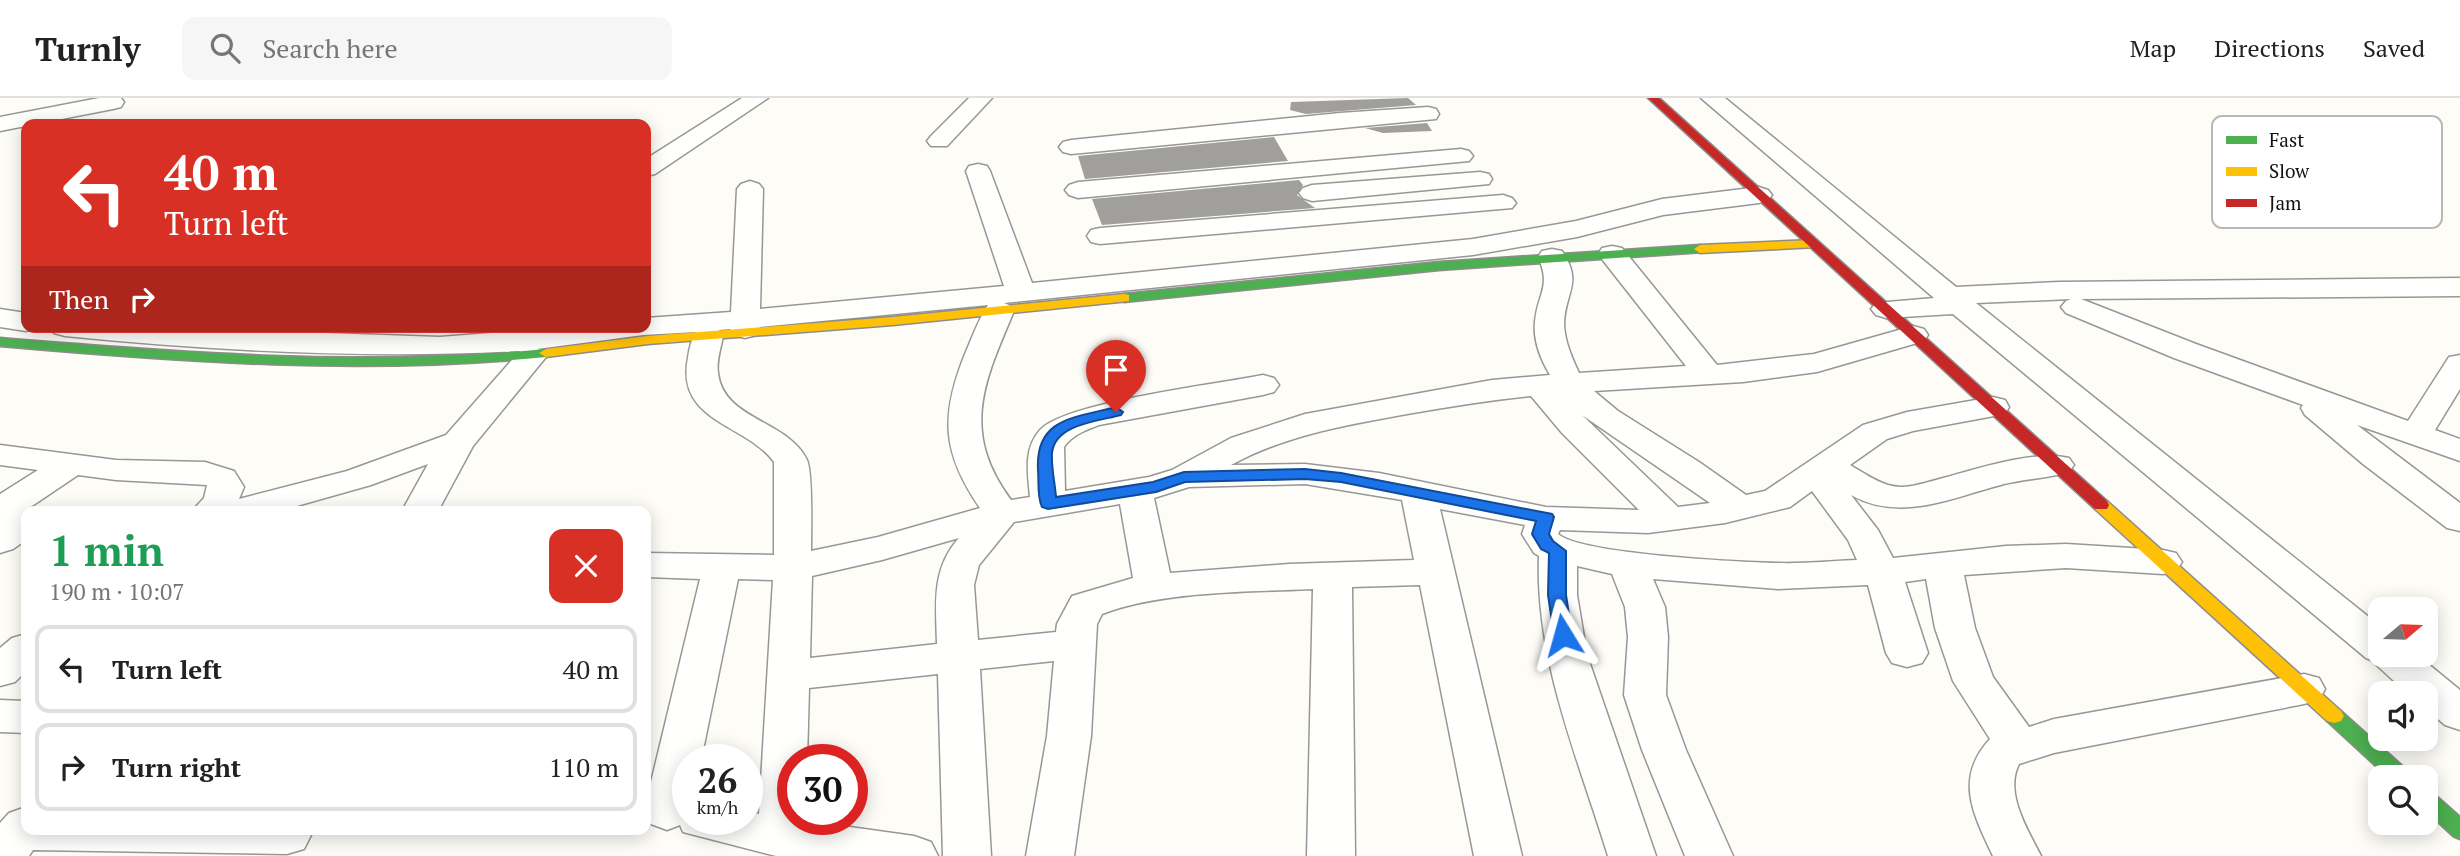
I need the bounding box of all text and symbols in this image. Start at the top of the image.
search box [182,17,672,80]
text: Turnly [35,27,140,70]
icon: search [206,29,244,67]
text: Search here [262,31,398,65]
text: Map [2130,32,2176,64]
text: Directions [2214,32,2325,64]
text: Saved [2363,32,2425,64]
legend [2212,116,2442,228]
text: Fast [2269,127,2304,152]
text: 40 m [164,139,278,204]
icon: left [49,147,140,238]
text: Slow [2269,158,2310,183]
text: Jam [2269,190,2302,215]
text: Turn left [164,202,288,244]
icon: right [123,280,161,318]
text: Then [49,282,109,316]
pin [1086,340,1146,412]
icon: arrive [1097,351,1135,389]
text: 1 min [49,522,164,578]
button: close [549,529,623,603]
text: 190 m · 10:07 [49,576,184,607]
north arrow [2368,597,2438,667]
map controls [2368,597,2438,835]
position arrow [1526,598,1600,672]
icon: left [53,650,91,688]
text: Turn left [112,652,222,686]
text: 40 m [563,652,619,686]
button: sound [2368,681,2438,751]
speed limit sign: 30 [777,744,868,835]
icon: right [53,748,91,786]
text: Turn right [112,750,241,784]
text: 110 m [549,750,619,784]
text: 26 [698,757,737,803]
button: search [2368,765,2438,835]
text: km/h [697,795,738,819]

